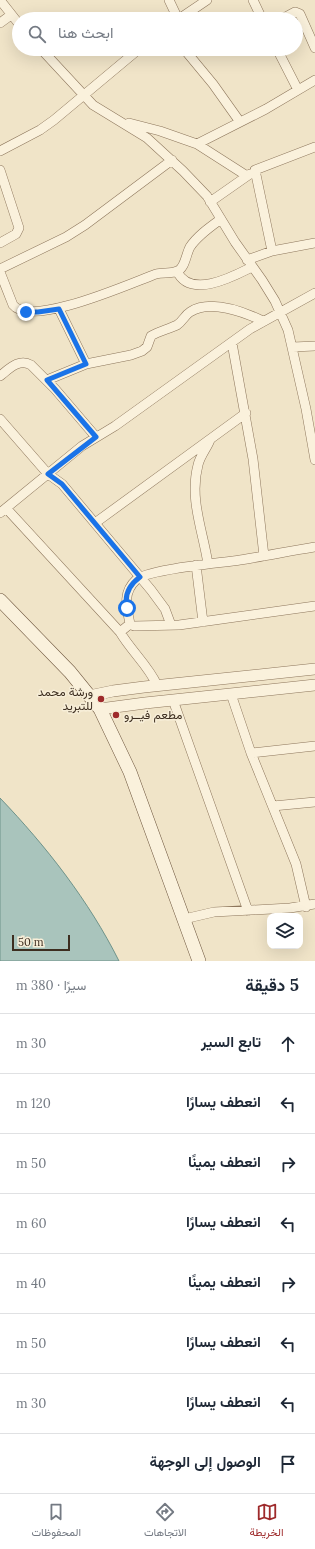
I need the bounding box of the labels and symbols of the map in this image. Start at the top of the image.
route end [17,303,35,321]
route start [118,599,136,617]
place label: ورشة محمد للتبريد [38,684,93,714]
marker: ورشة محمد للتبريد [96,694,106,704]
place label: مطعم فيــرو [124,707,182,723]
marker: مطعم فيــرو [111,710,121,720]
scale bar [12,933,70,952]

